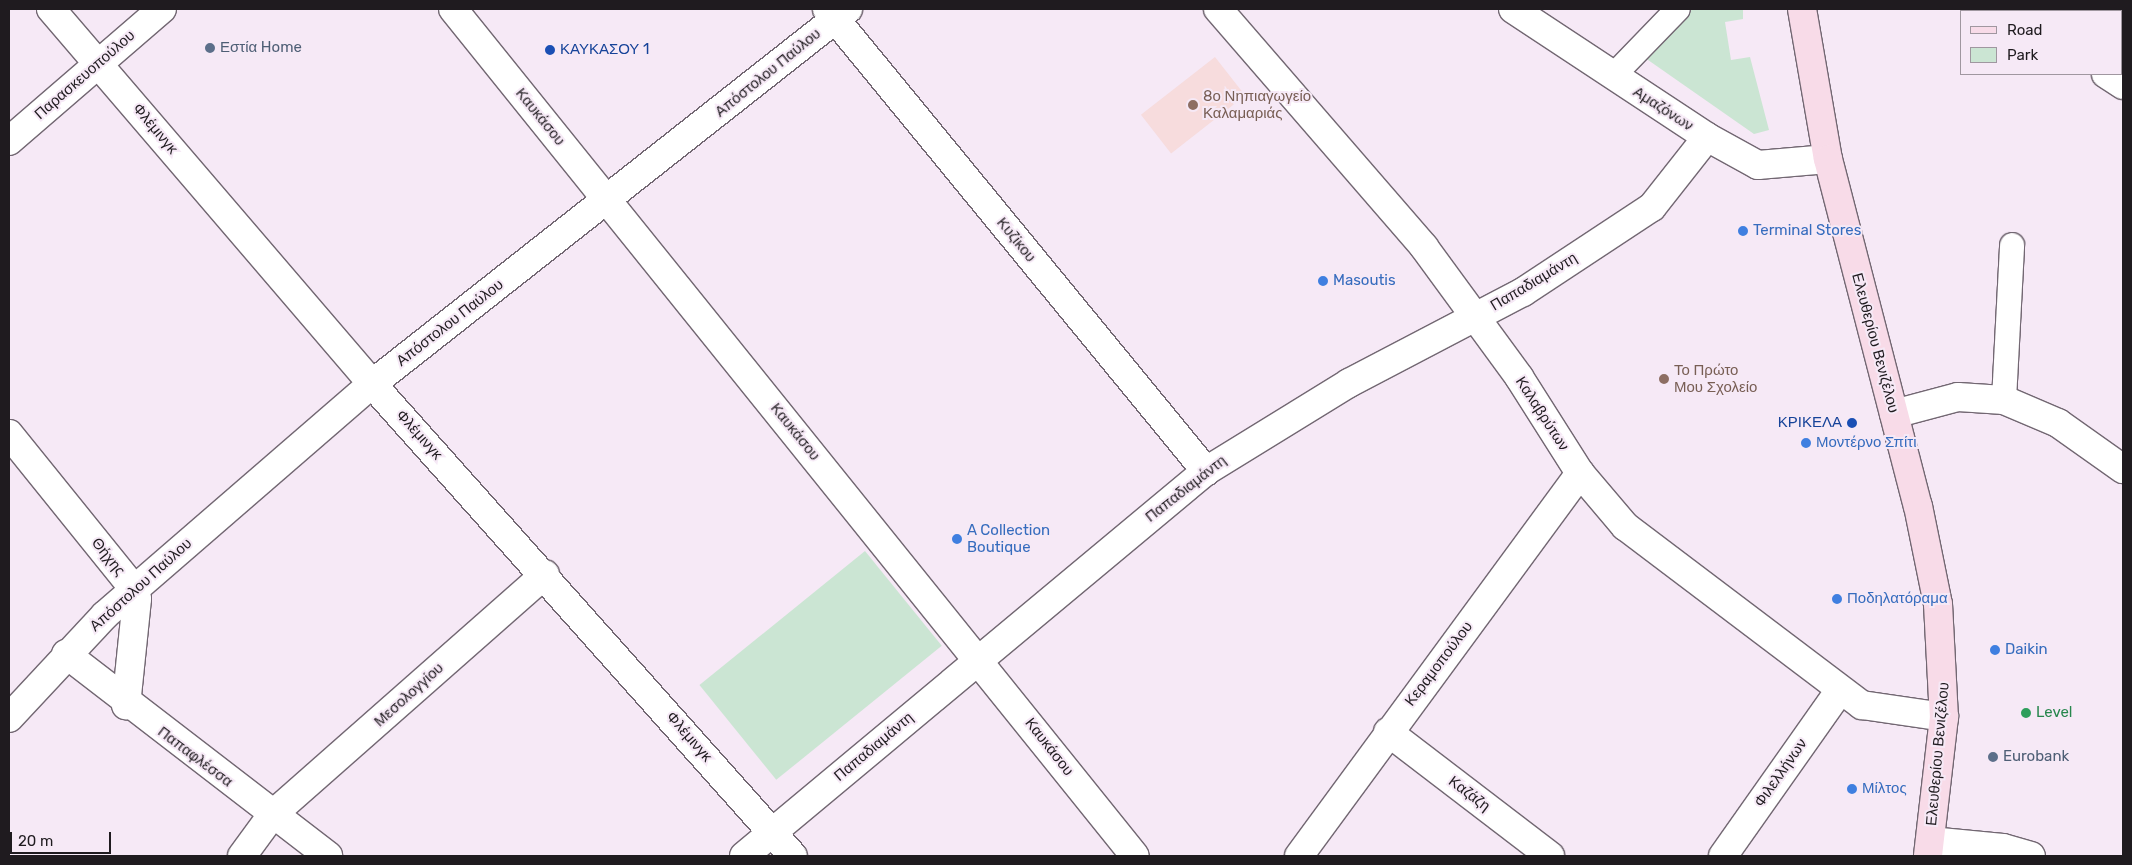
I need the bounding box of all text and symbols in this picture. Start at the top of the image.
legend [1960,10,2122,75]
text: Road [2007,21,2043,39]
street label: Απόστολου Παύλου [712,25,824,121]
street label: Παρασκευοπούλου [31,27,139,123]
place label: Εστία Home [220,39,302,57]
place label: ΚΑΥΚΑΣΟΥ 1 [560,41,649,59]
marker: Εστία Home [204,42,216,54]
marker: ΚΑΥΚΑΣΟΥ 1 [544,44,556,56]
text: Park [2007,46,2038,64]
street label: Αμαζόνων [1630,83,1696,135]
street label: Καυκάσου [511,85,569,149]
place label: 8ο Νηπιαγωγείο Καλαμαριάς [1203,87,1311,122]
marker: 8ο Νηπιαγωγείο Καλαμαριάς [1187,99,1199,111]
street label: Φλέμινγκ [129,100,181,158]
street label: Κυζίκου [993,214,1039,266]
place label: Terminal Stores [1753,222,1861,240]
marker: Terminal Stores [1737,225,1749,237]
street label: Παπαδιαμάντη [1487,249,1581,315]
street label: Ελευθερίου Βενιζέλου [1848,271,1902,415]
place label: Masoutis [1333,272,1396,290]
marker: Masoutis [1317,275,1329,287]
street label: Απόστολου Παύλου [393,276,507,370]
place label: Το Πρώτο Μου Σχολείο [1674,361,1757,396]
marker: Το Πρώτο Μου Σχολείο [1658,373,1670,385]
street label: Καλαβρύτων [1511,374,1573,454]
street label: Καυκάσου [766,400,824,464]
street label: Φλέμινγκ [392,406,446,464]
place label: ΚΡΙΚΕΛΑ [1778,414,1842,432]
marker: ΚΡΙΚΕΛΑ [1846,417,1858,429]
place label: Μοντέρνο Σπίτι [1816,434,1916,452]
marker: Μοντέρνο Σπίτι [1800,437,1812,449]
street label: Παπαδιαμάντη [1142,452,1230,526]
place label: A Collection Boutique [967,521,1050,556]
marker: A Collection Boutique [951,533,963,545]
street label: Θήχης [87,534,129,580]
street label: Απόστολου Παύλου [86,535,196,635]
place label: Ποδηλατόραμα [1847,590,1948,608]
marker: Ποδηλατόραμα [1831,593,1843,605]
street label: Κεραμοπούλου [1401,618,1477,710]
place label: Daikin [2005,641,2048,659]
marker: Daikin [1989,644,2001,656]
street label: Μεσολογγίου [371,659,447,731]
street label: Ελευθερίου Βενιζέλου [1923,681,1953,827]
place label: Level [2036,704,2072,722]
marker: Level [2020,707,2032,719]
street label: Φλέμινγκ [662,708,716,766]
street label: Παπαδιαμάντη [831,709,917,785]
street label: Καυκάσου [1021,714,1077,780]
street label: Παπαφλέσσα [154,723,236,791]
street label: Φιλελλήνων [1751,735,1811,811]
place label: Eurobank [2003,748,2069,766]
marker: Eurobank [1987,751,1999,763]
street label: Καζάζη [1445,773,1493,815]
place label: Μίλτος [1862,780,1907,798]
marker: Μίλτος [1846,783,1858,795]
scale bar [12,822,114,854]
text: 20 m [18,832,53,850]

